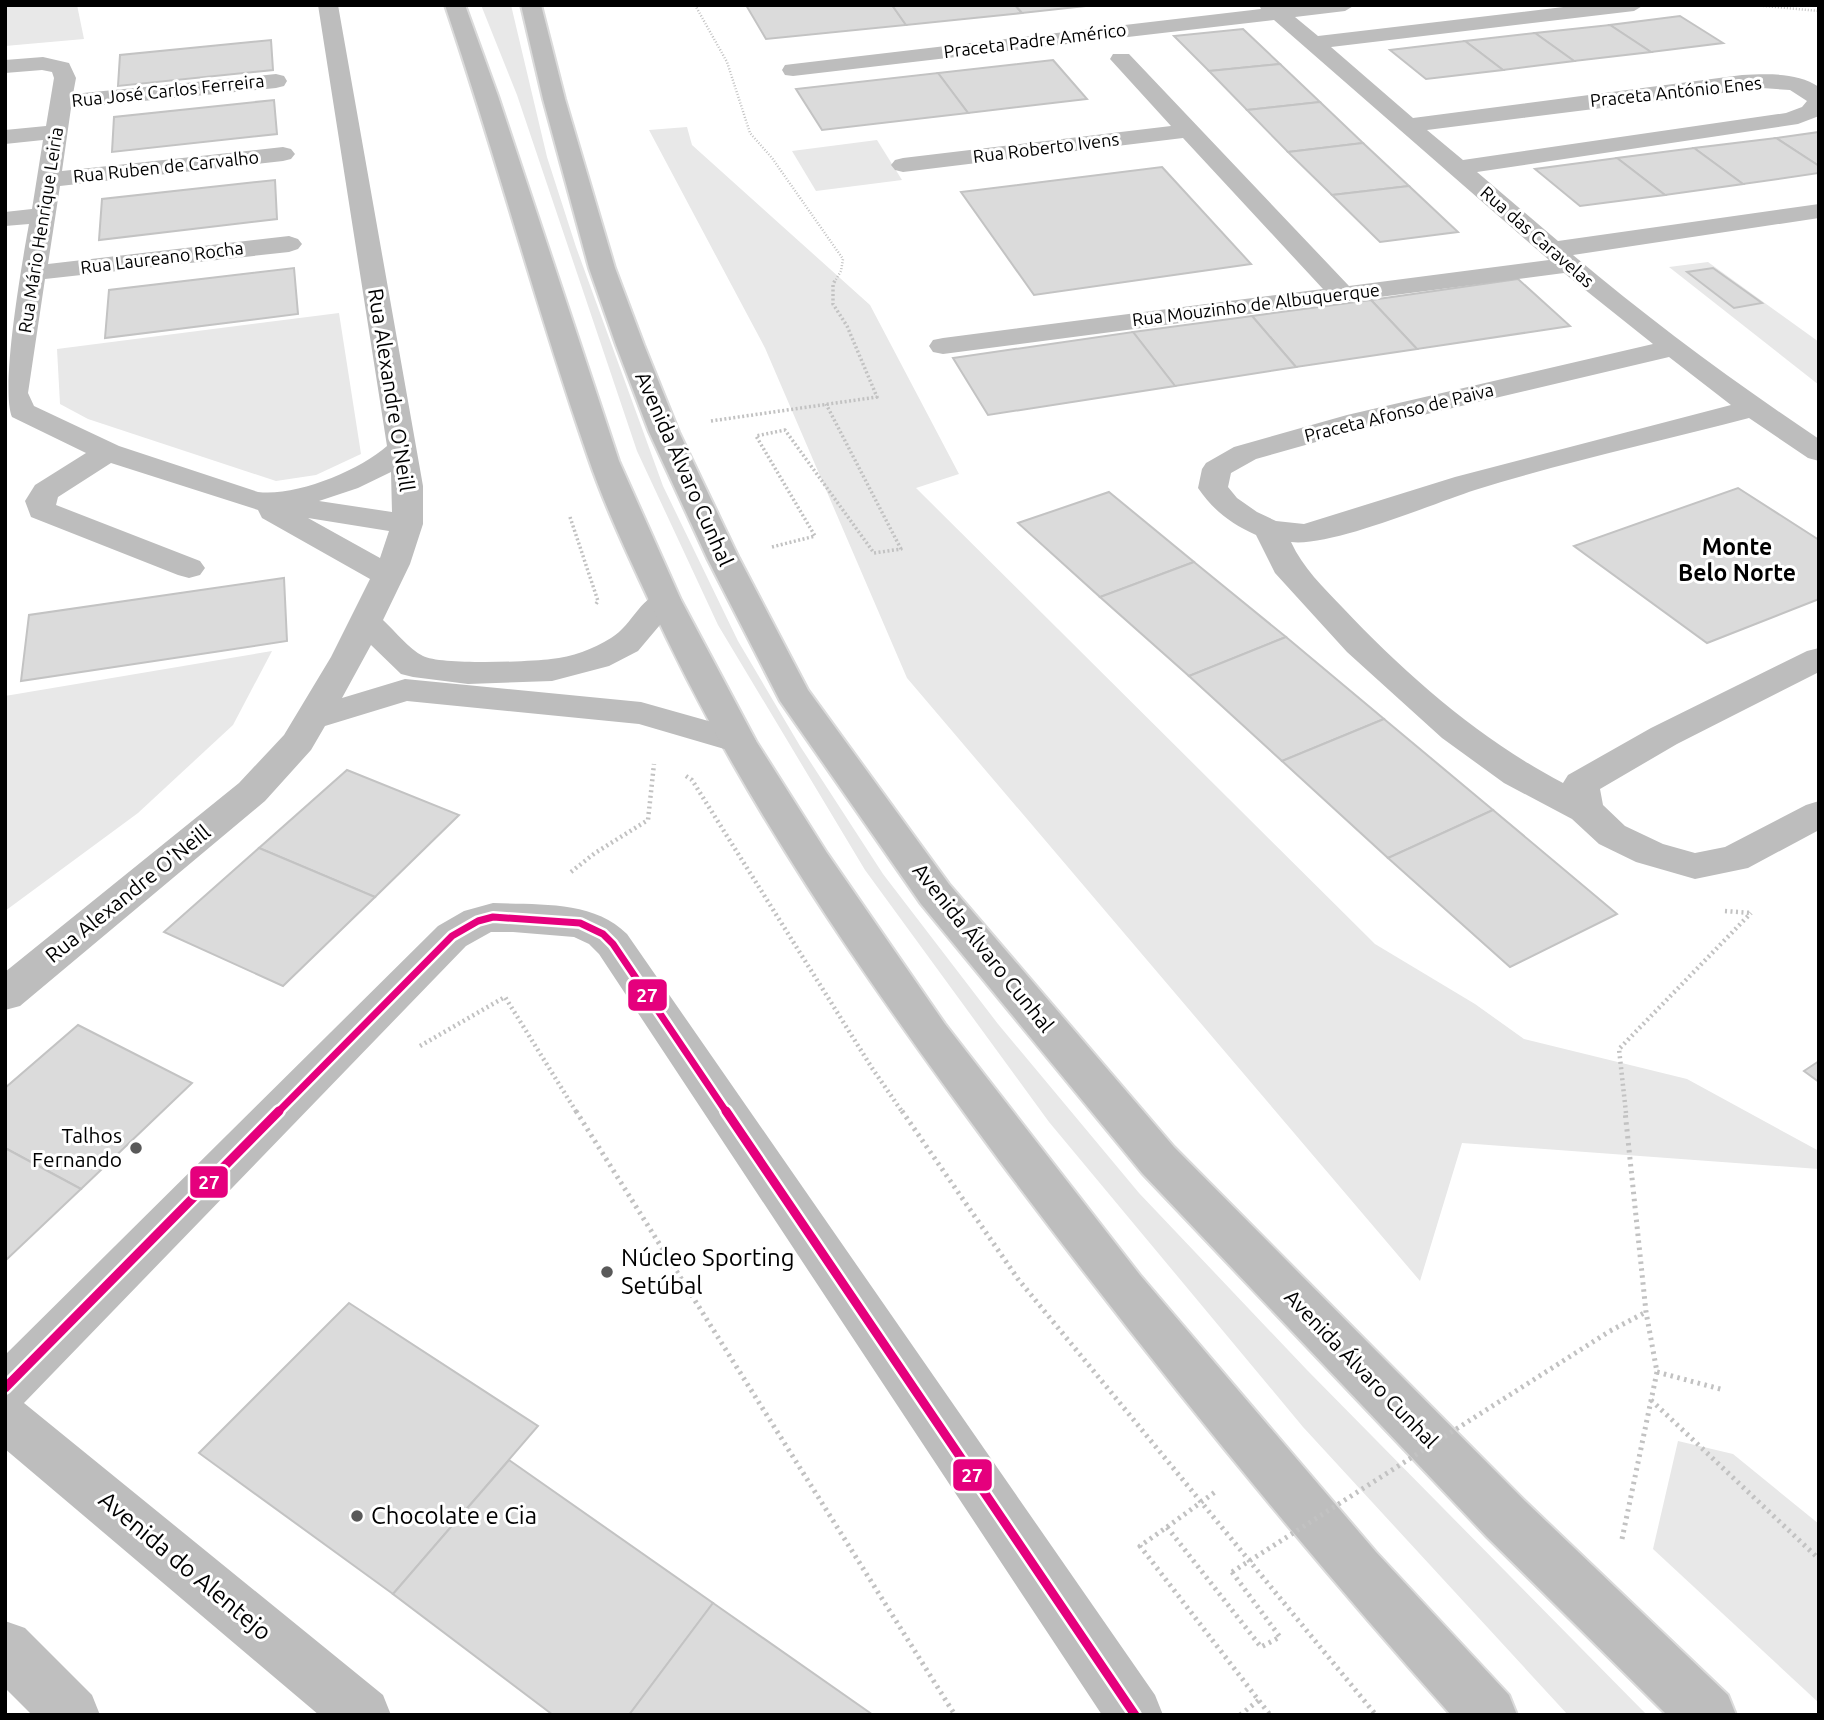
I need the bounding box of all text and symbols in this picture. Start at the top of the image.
street label: Praceta Padre Américo [942,19,1127,61]
street label: Rua José Carlos Ferreira [70,70,265,110]
street label: Praceta António Enes [1589,72,1763,110]
street label: Rua Mário Henrique Leiria [14,125,66,334]
street label: Rua Roberto Ivens [972,128,1120,166]
street label: Rua Ruben de Carvalho [72,146,260,186]
street label: Rua das Caravelas [1477,182,1598,291]
street label: Rua Laureano Rocha [79,237,245,277]
street label: Rua Mouzinho de Albuquerque [1131,279,1381,329]
street label: Rua Alexandre O'Neill [364,287,420,493]
street label: Avenida Álvaro Cunhal [631,368,739,570]
street label: Praceta Afonso de Paiva [1302,379,1495,445]
district label: Monte Belo Norte [1678,534,1796,585]
street label: Rua Alexandre O'Neill [40,819,215,967]
street label: Avenida Álvaro Cunhal [908,858,1059,1037]
line badge: 27 [627,978,668,1012]
text: 27 [636,984,658,1006]
place label: Talhos Fernando [32,1123,122,1171]
marker: Talhos Fernando [128,1140,144,1156]
line badge: 27 [189,1165,229,1199]
text: 27 [198,1171,220,1193]
place label: Núcleo Sporting Setúbal [621,1244,795,1299]
marker: Núcleo Sporting Setúbal [599,1264,615,1280]
street label: Avenida Álvaro Cunhal [1280,1284,1443,1452]
line badge: 27 [952,1458,993,1492]
text: 27 [961,1464,983,1486]
street label: Avenida do Alentejo [94,1486,277,1646]
place label: Chocolate e Cia [371,1502,537,1529]
marker: Chocolate e Cia [349,1508,365,1524]

